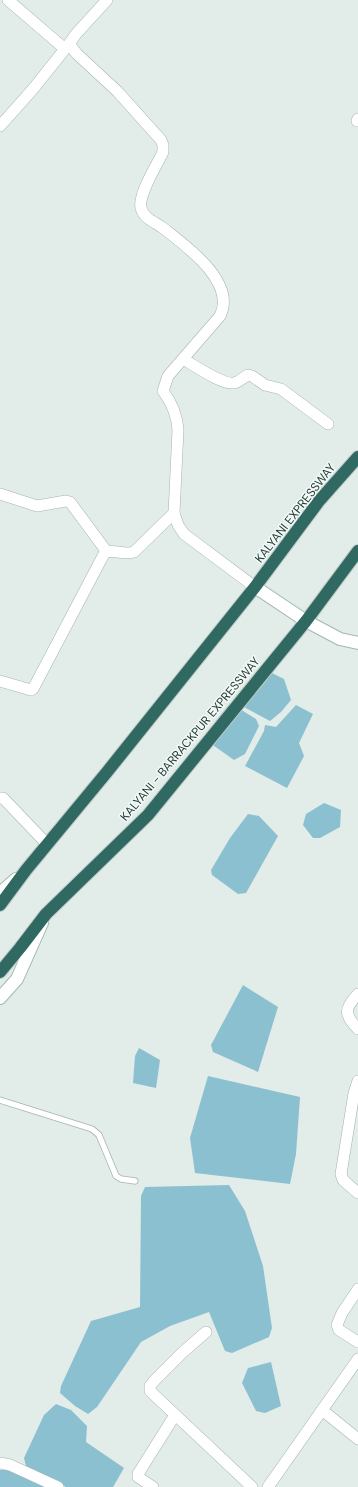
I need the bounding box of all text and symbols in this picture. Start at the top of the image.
street label: KALYANI EXPRESSWAY [251,460,339,566]
street label: KALYANI - BARRACKPUR EXPRESSWAY [117,654,263,824]

